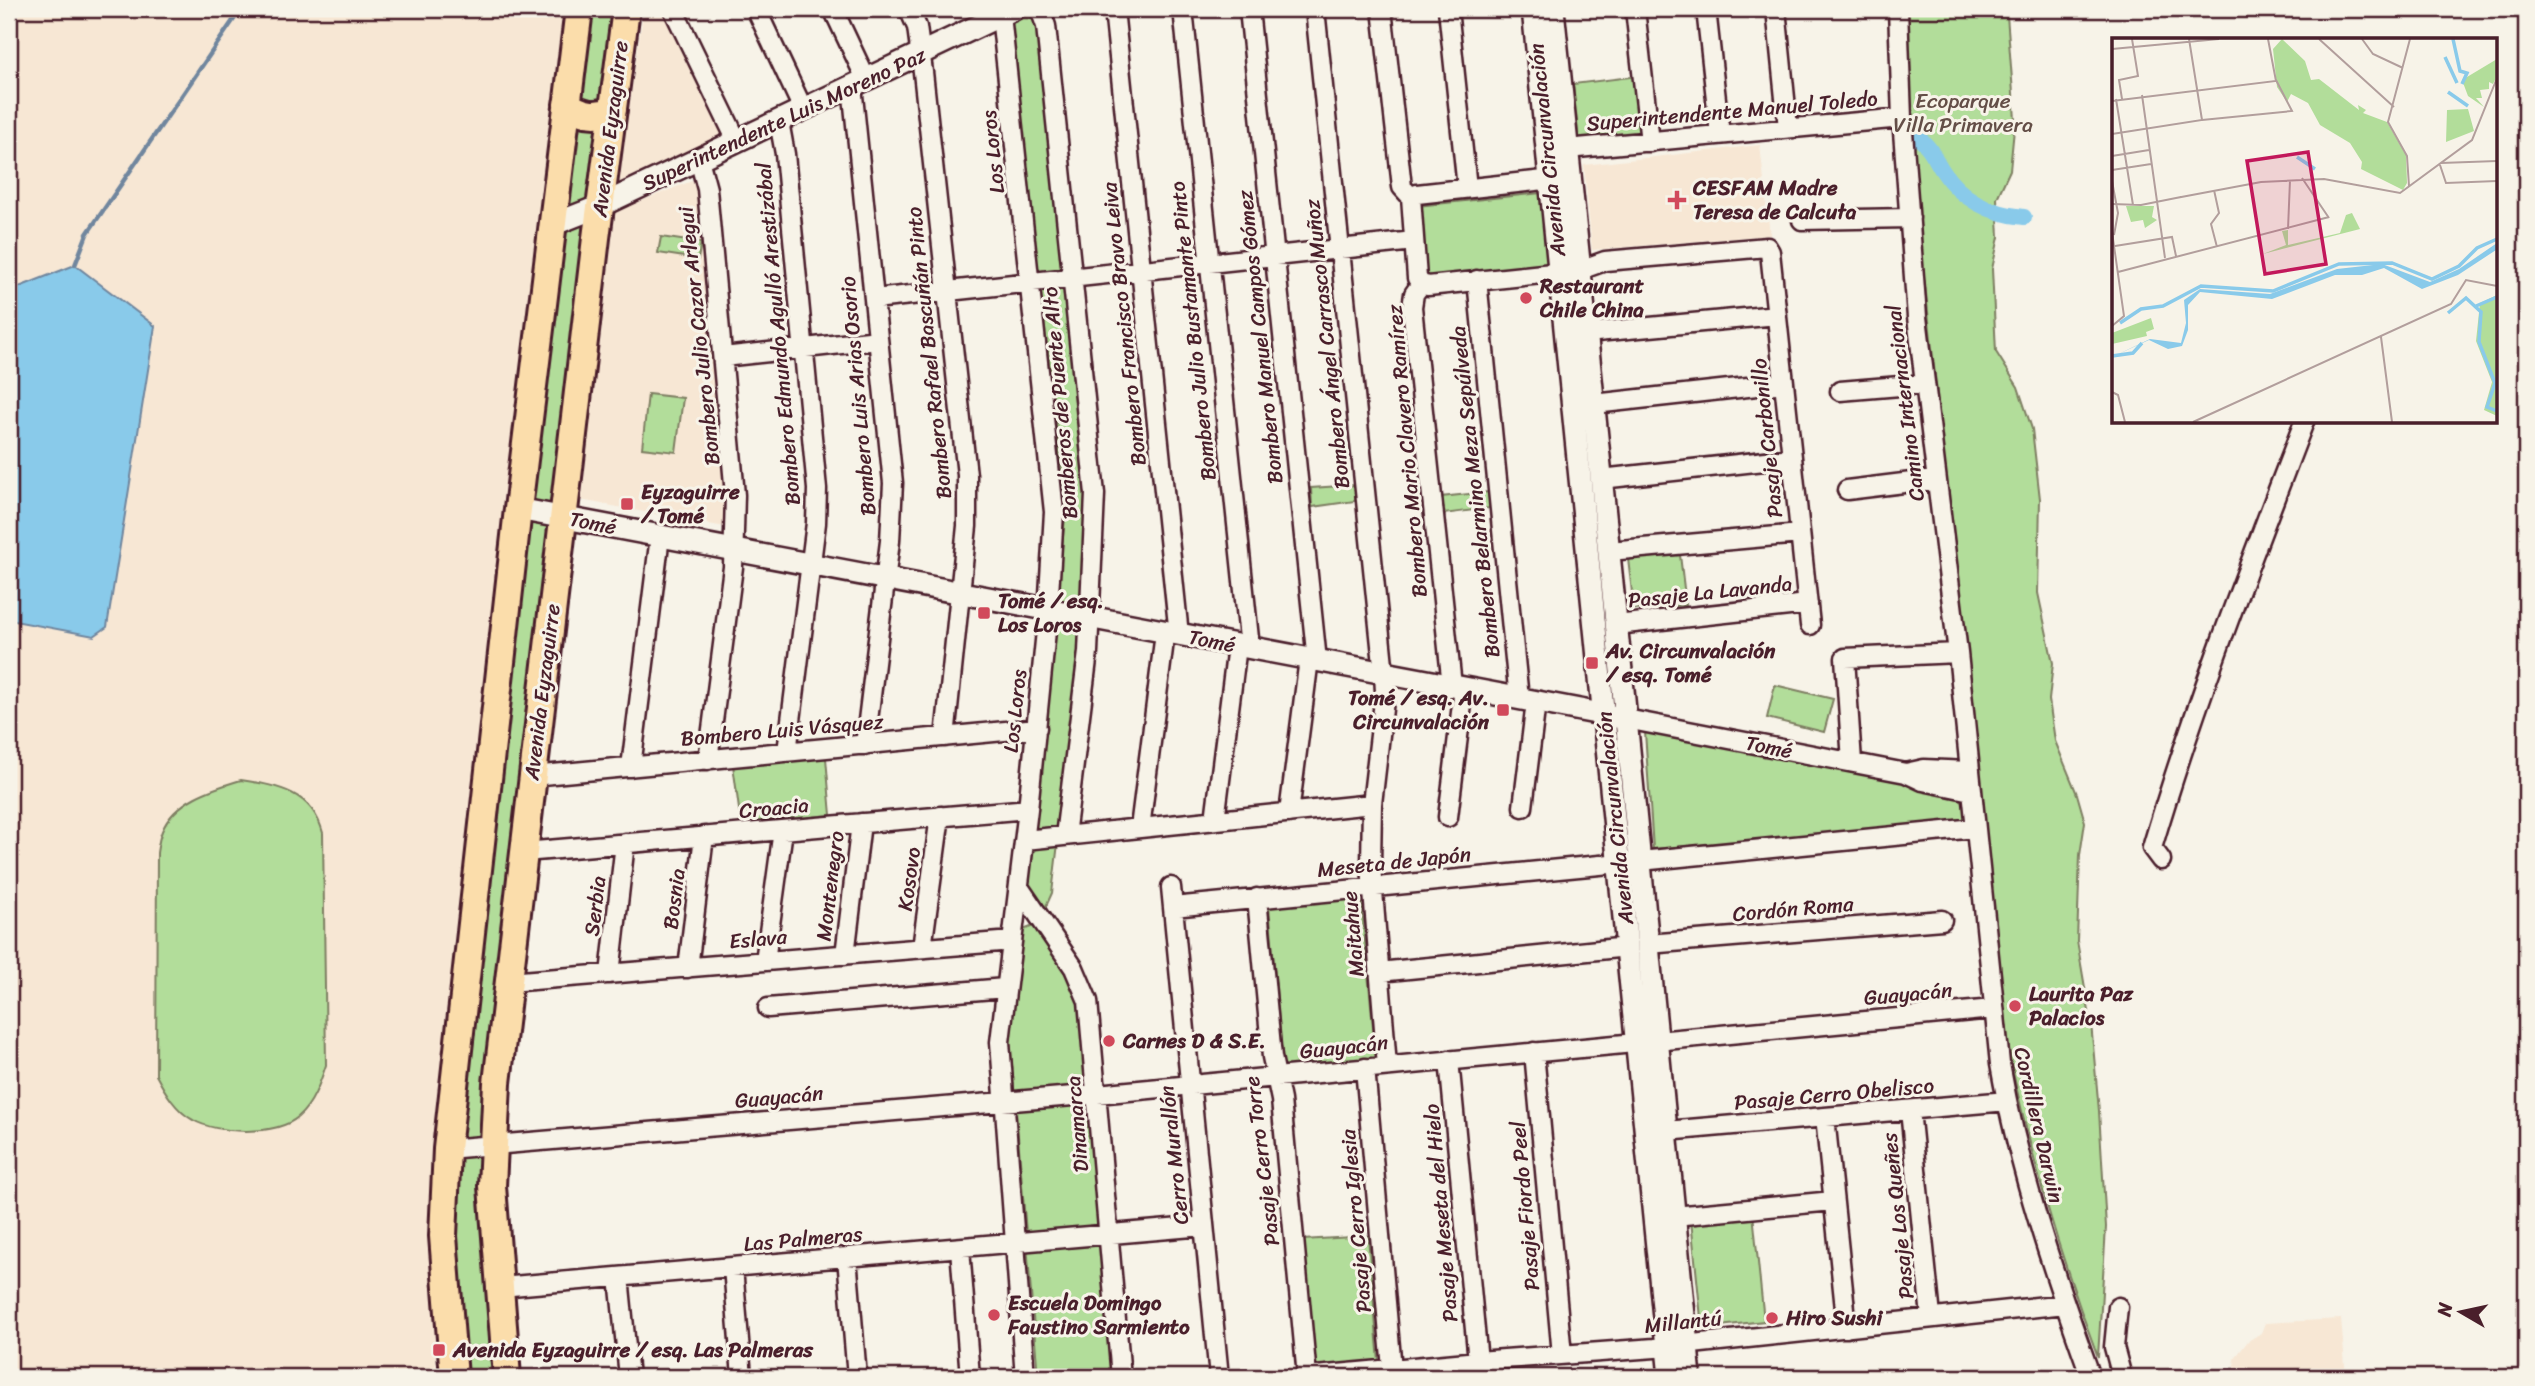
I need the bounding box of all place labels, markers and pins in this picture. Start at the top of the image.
place label: CESFAM Madre Teresa de Calcuta [1692,169,1857,231]
marker: CESFAM Madre Teresa de Calcuta [1667,190,1687,210]
place label: Restaurant Chile China [1539,267,1645,329]
marker: Restaurant Chile China [1518,290,1534,306]
place label: Eyzaguirre / Tomé [640,473,740,535]
marker: Eyzaguirre / Tomé [619,496,635,512]
place label: Tomé / esq. Los Loros [998,582,1104,644]
marker: Tomé / esq. Los Loros [976,605,992,621]
place label: Av. Circunvalación / esq. Tomé [1605,632,1776,694]
marker: Av. Circunvalación / esq. Tomé [1584,655,1600,671]
place label: Tomé / esq. Av. Circunvalación [1348,679,1490,741]
marker: Tomé / esq. Av. Circunvalación [1495,702,1511,718]
place label: Laurita Paz Palacios [2029,975,2134,1037]
marker: Laurita Paz Palacios [2007,998,2023,1014]
place label: Carnes D & S.E. [1122,1022,1266,1060]
marker: Carnes D & S.E. [1101,1033,1117,1049]
place label: Escuela Domingo Faustino Sarmiento [1007,1284,1190,1346]
place label: Hiro Sushi [1785,1299,1884,1337]
marker: Escuela Domingo Faustino Sarmiento [986,1307,1002,1323]
marker: Hiro Sushi [1764,1310,1780,1326]
place label: Avenida Eyzaguirre / esq. Las Palmeras [452,1331,814,1369]
marker: Avenida Eyzaguirre / esq. Las Palmeras [431,1342,447,1358]

